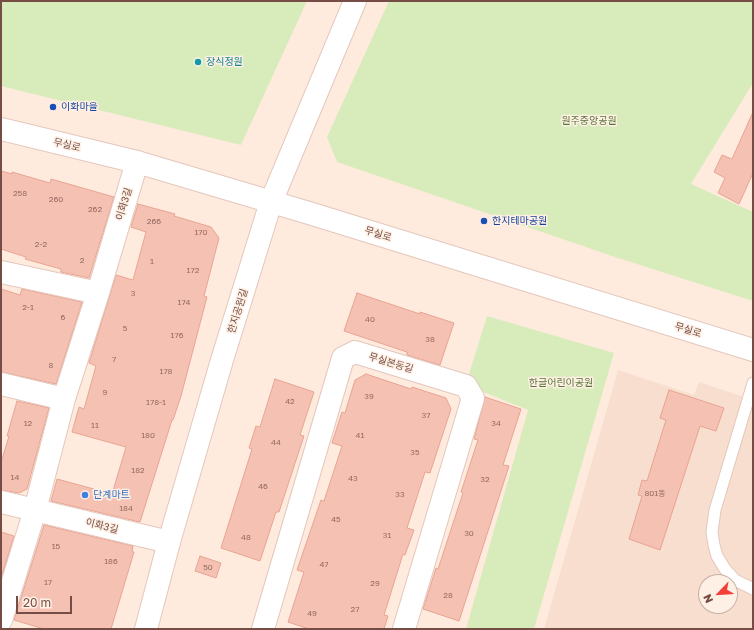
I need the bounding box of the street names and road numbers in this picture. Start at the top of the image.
street label: 무실로 [52,136,82,154]
street label: 이화3길 [113,186,135,222]
street label: 무실로 [363,224,393,244]
street label: 한지공원길 [226,287,250,335]
street label: 무실로 [673,320,703,340]
street label: 무실본동길 [367,351,415,375]
street label: 이화3길 [84,516,120,536]

